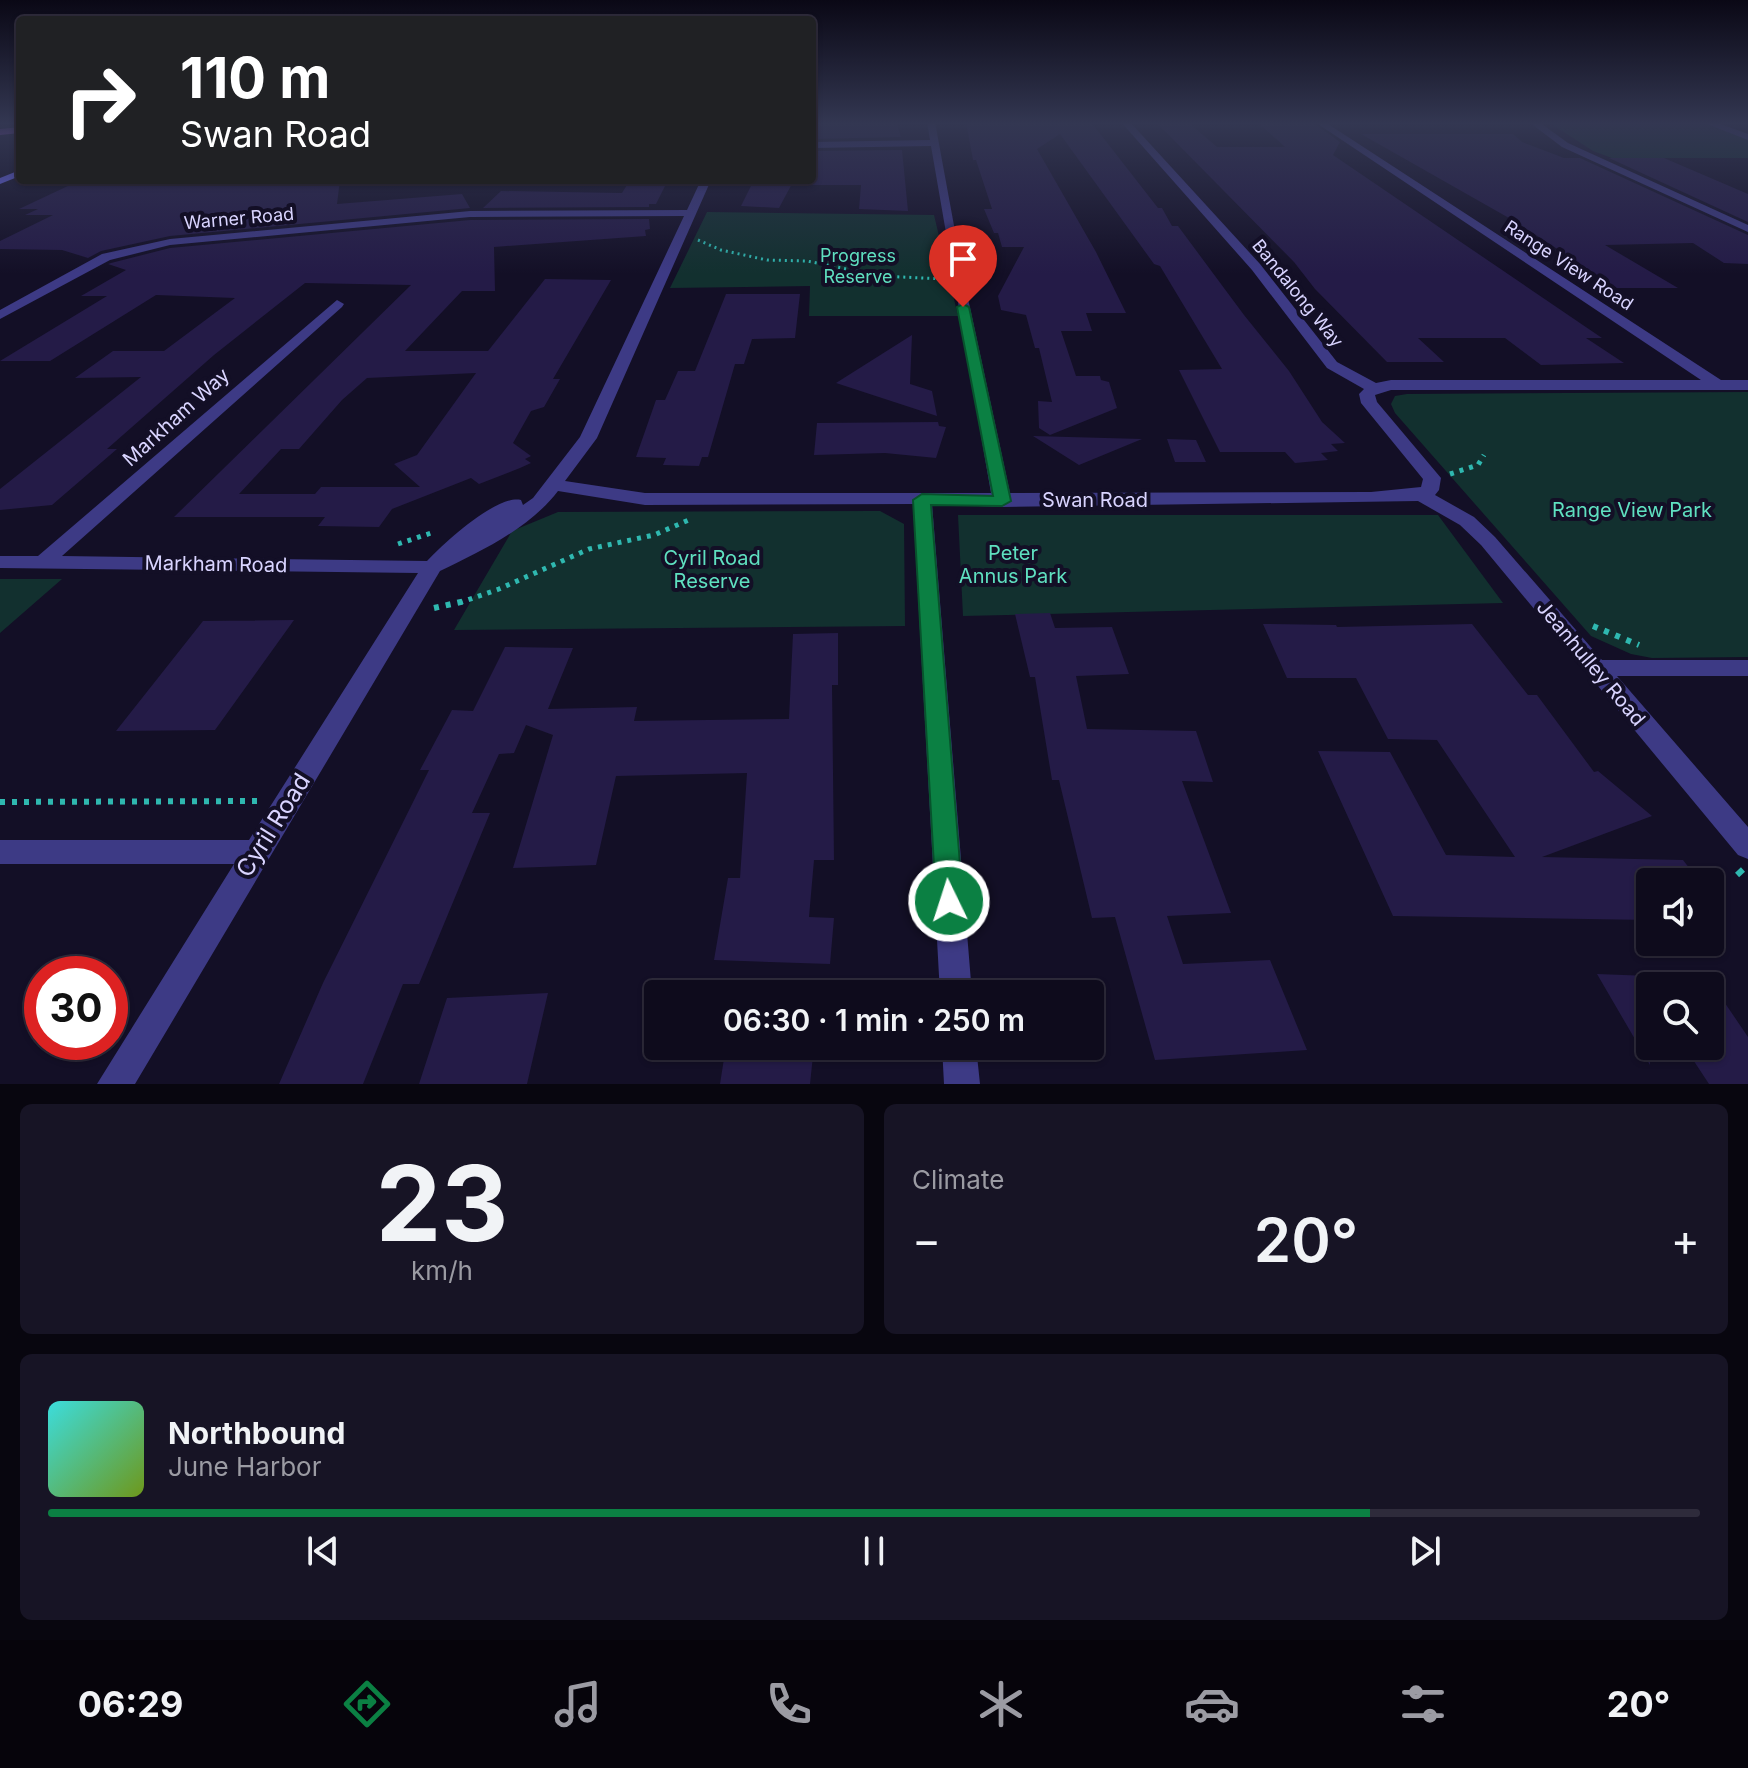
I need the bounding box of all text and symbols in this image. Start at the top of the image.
text: 110 m [180,44,330,112]
icon: right [48,48,152,152]
text: Swan Road [180,112,371,156]
street label: Warner Road [183,203,295,233]
street label: Range View Road [1501,216,1637,314]
pin [929,225,997,307]
street label: Bandalong Way [1248,235,1348,351]
icon: arrive [941,237,985,281]
park label: Progress Reserve [820,245,896,287]
street label: Markham Way [118,363,234,471]
street label: Swan Road [1042,488,1148,512]
park label: Range View Park [1552,498,1712,522]
park label: Peter Annus Park [959,541,1067,588]
park label: Cyril Road Reserve [663,546,761,593]
street label: Markham Road [145,551,287,577]
street label: Jeanhulley Road [1532,596,1650,730]
street label: Cyril Road [230,768,316,882]
position arrow [907,859,991,943]
map controls [1636,868,1724,1060]
button: sound [1636,868,1724,956]
speed limit sign: 30 [24,956,128,1060]
button: search [1636,972,1724,1060]
text: 06:30 · 1 min · 250 m [723,1002,1025,1038]
text: 23 [376,1140,508,1266]
text: Climate [912,1164,1004,1195]
text: 20° [1254,1204,1358,1276]
text: − [912,1213,941,1267]
text: + [1671,1213,1700,1267]
text: km/h [411,1255,473,1286]
text: Northbound [168,1415,345,1451]
text: June Harbor [168,1451,321,1482]
icon: previous [301,1529,345,1573]
icon: pause [852,1529,896,1573]
icon: next [1403,1529,1447,1573]
icon: directions [339,1676,395,1732]
icon: music [550,1676,606,1732]
icon: phone [761,1676,817,1732]
icon: climate [973,1676,1029,1732]
icon: car [1184,1676,1240,1732]
icon: filters [1395,1676,1451,1732]
text: 06:29 [78,1682,183,1726]
text: 20° [1607,1682,1670,1726]

